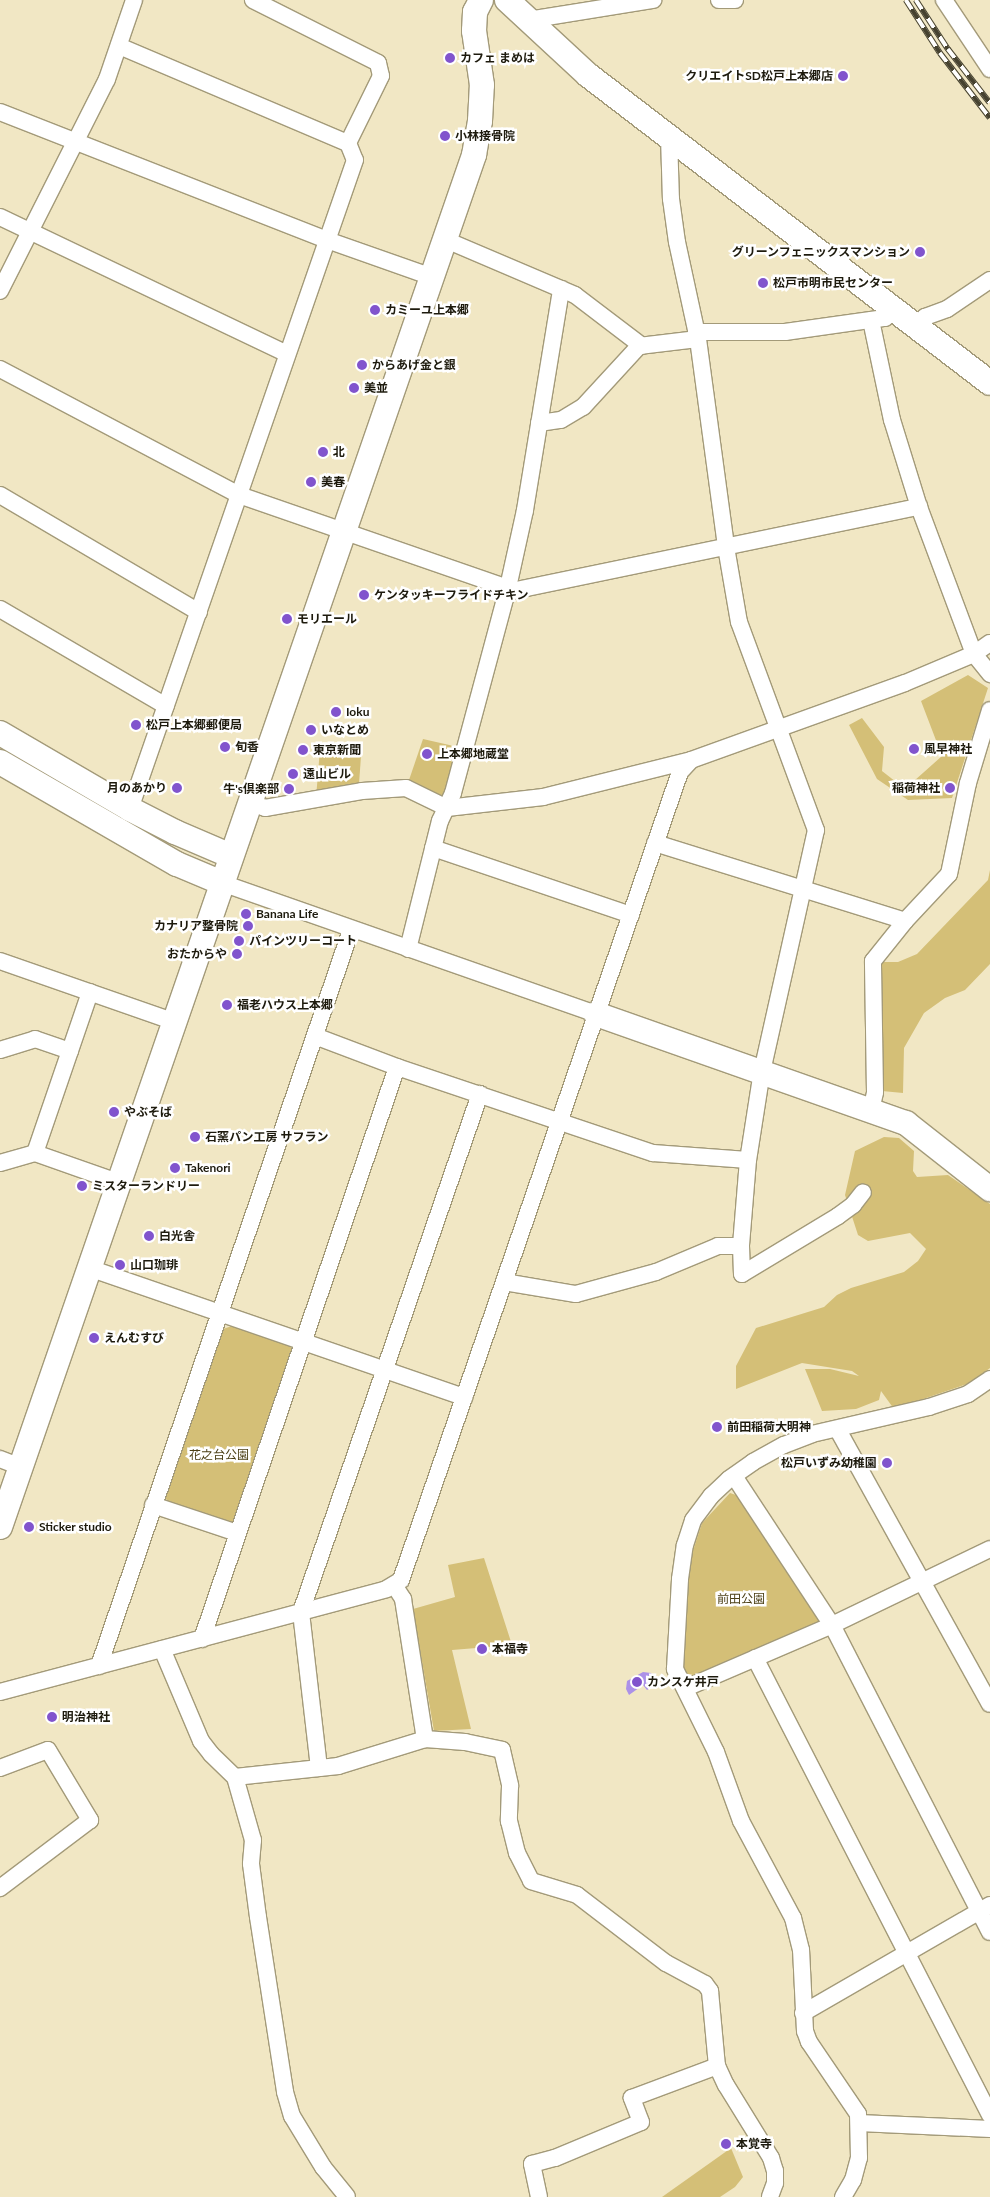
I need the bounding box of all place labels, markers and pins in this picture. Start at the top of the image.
place label: カフェ まめは [460,51,535,65]
marker: カフェ まめは [444,52,456,64]
place label: クリエイトSD松戸上本郷店 [685,69,833,83]
marker: クリエイトSD松戸上本郷店 [837,70,849,82]
place label: 小林接骨院 [455,129,515,143]
marker: 小林接骨院 [439,130,451,142]
place label: グリーンフェニックスマンション [730,245,910,259]
marker: グリーンフェニックスマンション [914,246,926,258]
place label: 松戸市明市民センター [773,276,893,290]
marker: 松戸市明市民センター [757,277,769,289]
place label: カミーユ上本郷 [385,303,469,317]
marker: カミーユ上本郷 [369,304,381,316]
place label: からあげ金と銀 [372,358,456,372]
marker: からあげ金と銀 [356,359,368,371]
place label: 美並 [364,381,388,395]
marker: 美並 [348,382,360,394]
place label: 北 [333,445,345,459]
marker: 北 [317,446,329,458]
place label: 美春 [321,475,345,489]
marker: 美春 [305,476,317,488]
place label: ケンタッキーフライドチキン [374,588,530,602]
marker: ケンタッキーフライドチキン [358,589,370,601]
place label: モリエール [297,612,357,626]
marker: モリエール [281,613,293,625]
place label: Ioku [346,705,369,719]
marker: Ioku [330,706,342,718]
place label: 松戸上本郷郵便局 [146,718,242,732]
marker: 松戸上本郷郵便局 [130,719,142,731]
place label: いなとめ [321,723,369,737]
marker: いなとめ [305,724,317,736]
place label: 旬香 [235,740,259,754]
marker: 旬香 [219,741,231,753]
place label: 風早神社 [924,742,972,756]
place label: 東京新聞 [313,743,361,757]
marker: 風早神社 [908,743,920,755]
marker: 東京新聞 [297,744,309,756]
place label: 上本郷地蔵堂 [437,747,509,761]
marker: 上本郷地蔵堂 [421,748,433,760]
place label: 遠山ビル [303,767,351,781]
marker: 遠山ビル [287,768,299,780]
place label: 月のあかり [107,781,167,795]
place label: 稲荷神社 [892,781,940,795]
marker: 月のあかり [171,782,183,794]
place label: 牛's倶楽部 [223,782,279,796]
marker: 稲荷神社 [944,782,956,794]
marker: 牛's倶楽部 [283,783,295,795]
place label: Banana Life [256,907,318,921]
marker: Banana Life [240,908,252,920]
place label: カナリア整骨院 [154,919,238,933]
marker: カナリア整骨院 [242,920,254,932]
place label: パインツリーコート [249,934,357,948]
marker: パインツリーコート [233,935,245,947]
place label: おたからや [167,947,227,961]
marker: おたからや [231,948,243,960]
place label: 福老ハウス上本郷 [237,998,333,1012]
marker: 福老ハウス上本郷 [221,999,233,1011]
place label: やぶそば [124,1105,172,1119]
marker: やぶそば [108,1106,120,1118]
place label: 石窯パン工房 サフラン [205,1130,328,1144]
marker: 石窯パン工房 サフラン [189,1131,201,1143]
place label: Takenori [185,1161,231,1175]
marker: Takenori [169,1162,181,1174]
place label: ミスターランドリー [92,1179,200,1193]
marker: ミスターランドリー [76,1180,88,1192]
place label: 白光舎 [159,1229,195,1243]
marker: 白光舎 [143,1230,155,1242]
place label: 山口珈琲 [130,1258,178,1272]
marker: 山口珈琲 [114,1259,126,1271]
place label: えんむすび [104,1331,164,1345]
marker: えんむすび [88,1332,100,1344]
place label: 前田稲荷大明神 [727,1420,811,1434]
marker: 前田稲荷大明神 [711,1421,723,1433]
place label: 松戸いずみ幼稚園 [781,1456,877,1470]
marker: 松戸いずみ幼稚園 [881,1457,893,1469]
place label: Sticker studio [39,1520,112,1534]
marker: Sticker studio [23,1521,35,1533]
place label: 本福寺 [492,1642,528,1656]
marker: 本福寺 [476,1643,488,1655]
place label: カンスケ井戸 [647,1675,719,1689]
marker: カンスケ井戸 [631,1676,643,1688]
place label: 明治神社 [62,1710,110,1724]
marker: 明治神社 [46,1711,58,1723]
place label: 本覚寺 [736,2137,772,2151]
marker: 本覚寺 [720,2138,732,2150]

